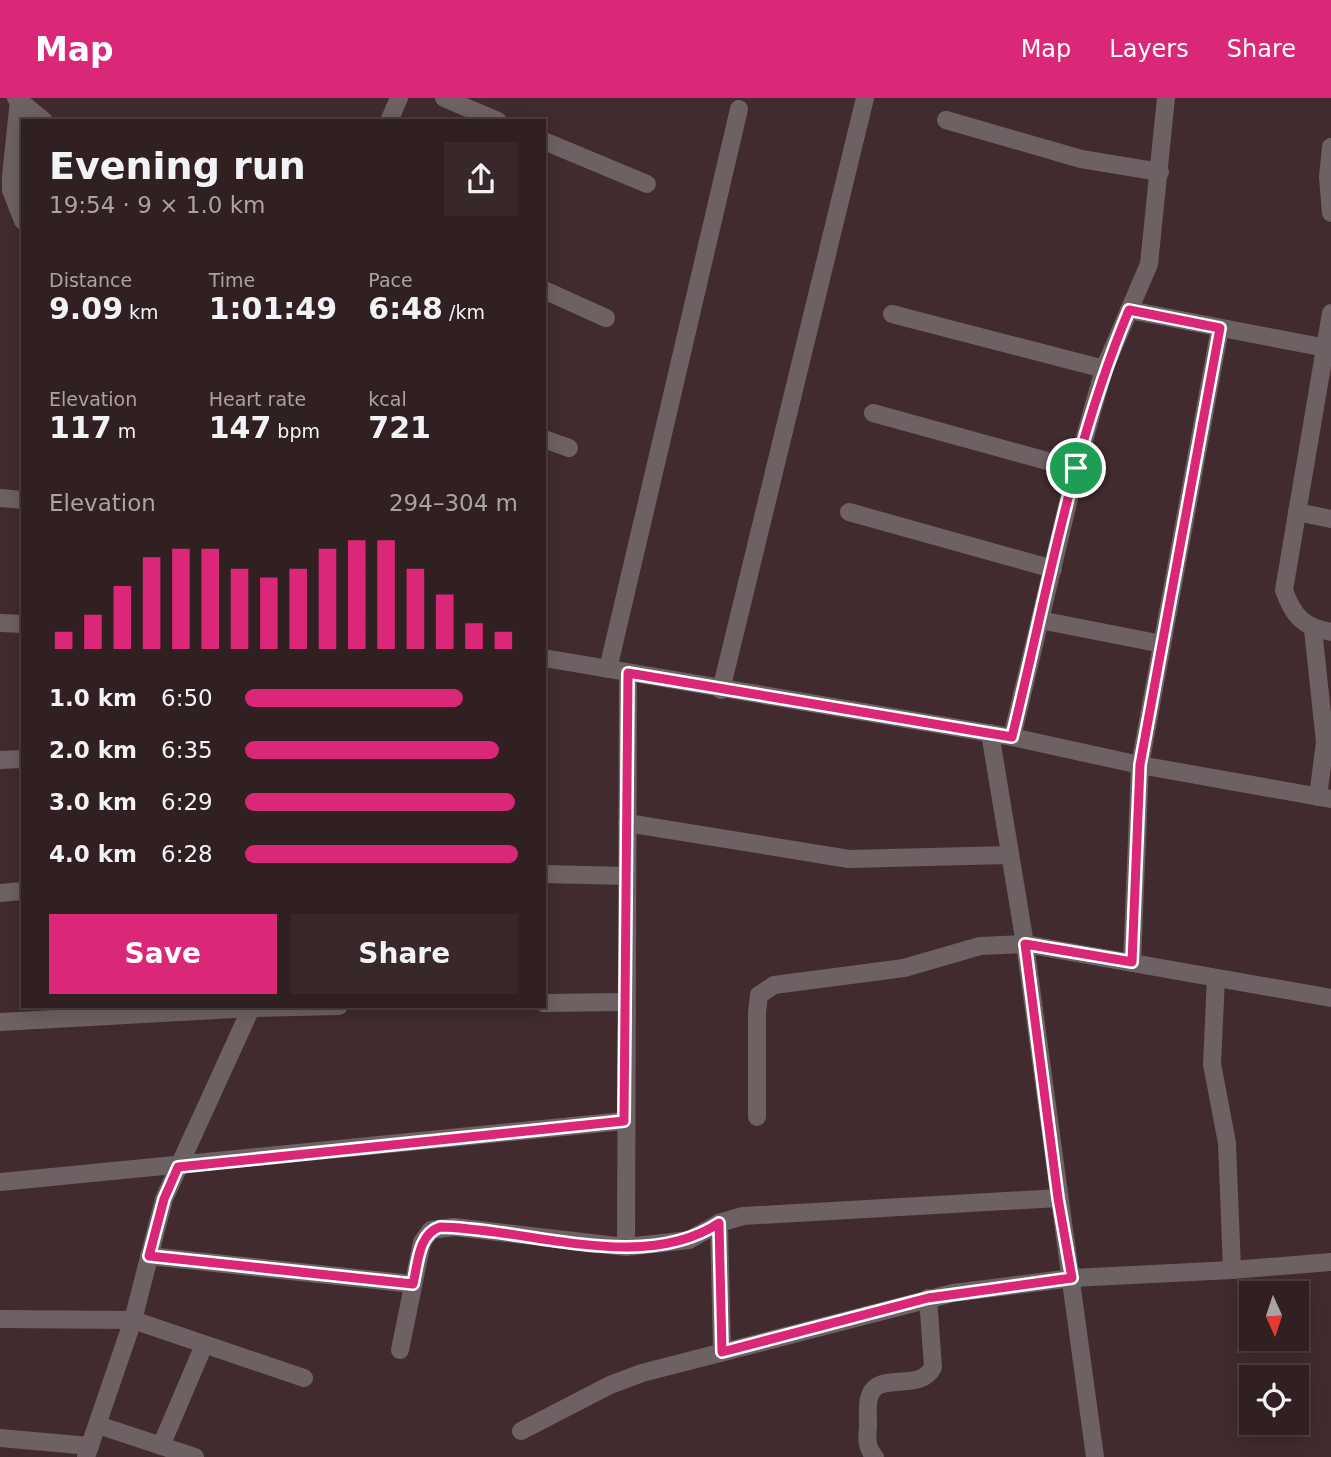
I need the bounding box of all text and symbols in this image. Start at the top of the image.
text: Map [35,30,114,69]
text: Map [1021,35,1071,63]
text: Layers [1109,35,1189,63]
text: Share [1227,35,1296,63]
button: share [444,142,518,216]
text: Evening run [49,144,306,188]
text: 19:54 · 9 × 1.0 km [49,192,265,218]
text: Distance [49,269,132,291]
text: Time [209,269,255,291]
text: Pace [368,269,413,291]
text: 9.09 [49,291,123,326]
text: 1:01:49 [209,291,337,326]
text: 6:48 [368,291,443,326]
text: km [123,301,159,323]
text: /km [443,301,485,323]
text: Elevation [49,388,137,410]
text: Heart rate [209,388,306,410]
text: kcal [368,388,407,410]
text: 117 [49,410,112,445]
text: 147 [209,410,271,445]
text: 721 [368,410,431,445]
text: m [112,420,136,442]
text: bpm [271,420,320,442]
pin [1046,438,1106,498]
icon: arrive [1057,449,1095,487]
text: Elevation [49,490,156,516]
text: 294–304 m [389,490,518,516]
text: 1.0 km [49,685,137,711]
text: 6:50 [161,685,213,711]
text: 2.0 km [49,737,137,763]
text: 6:35 [161,737,213,763]
text: 3.0 km [49,789,137,815]
text: 6:29 [161,789,213,815]
text: 4.0 km [49,841,137,867]
text: 6:28 [161,841,213,867]
button: Save [49,914,277,994]
button: Share [291,914,518,994]
north arrow [1239,1281,1309,1351]
map controls [1239,1281,1309,1435]
button: locate [1239,1365,1309,1435]

